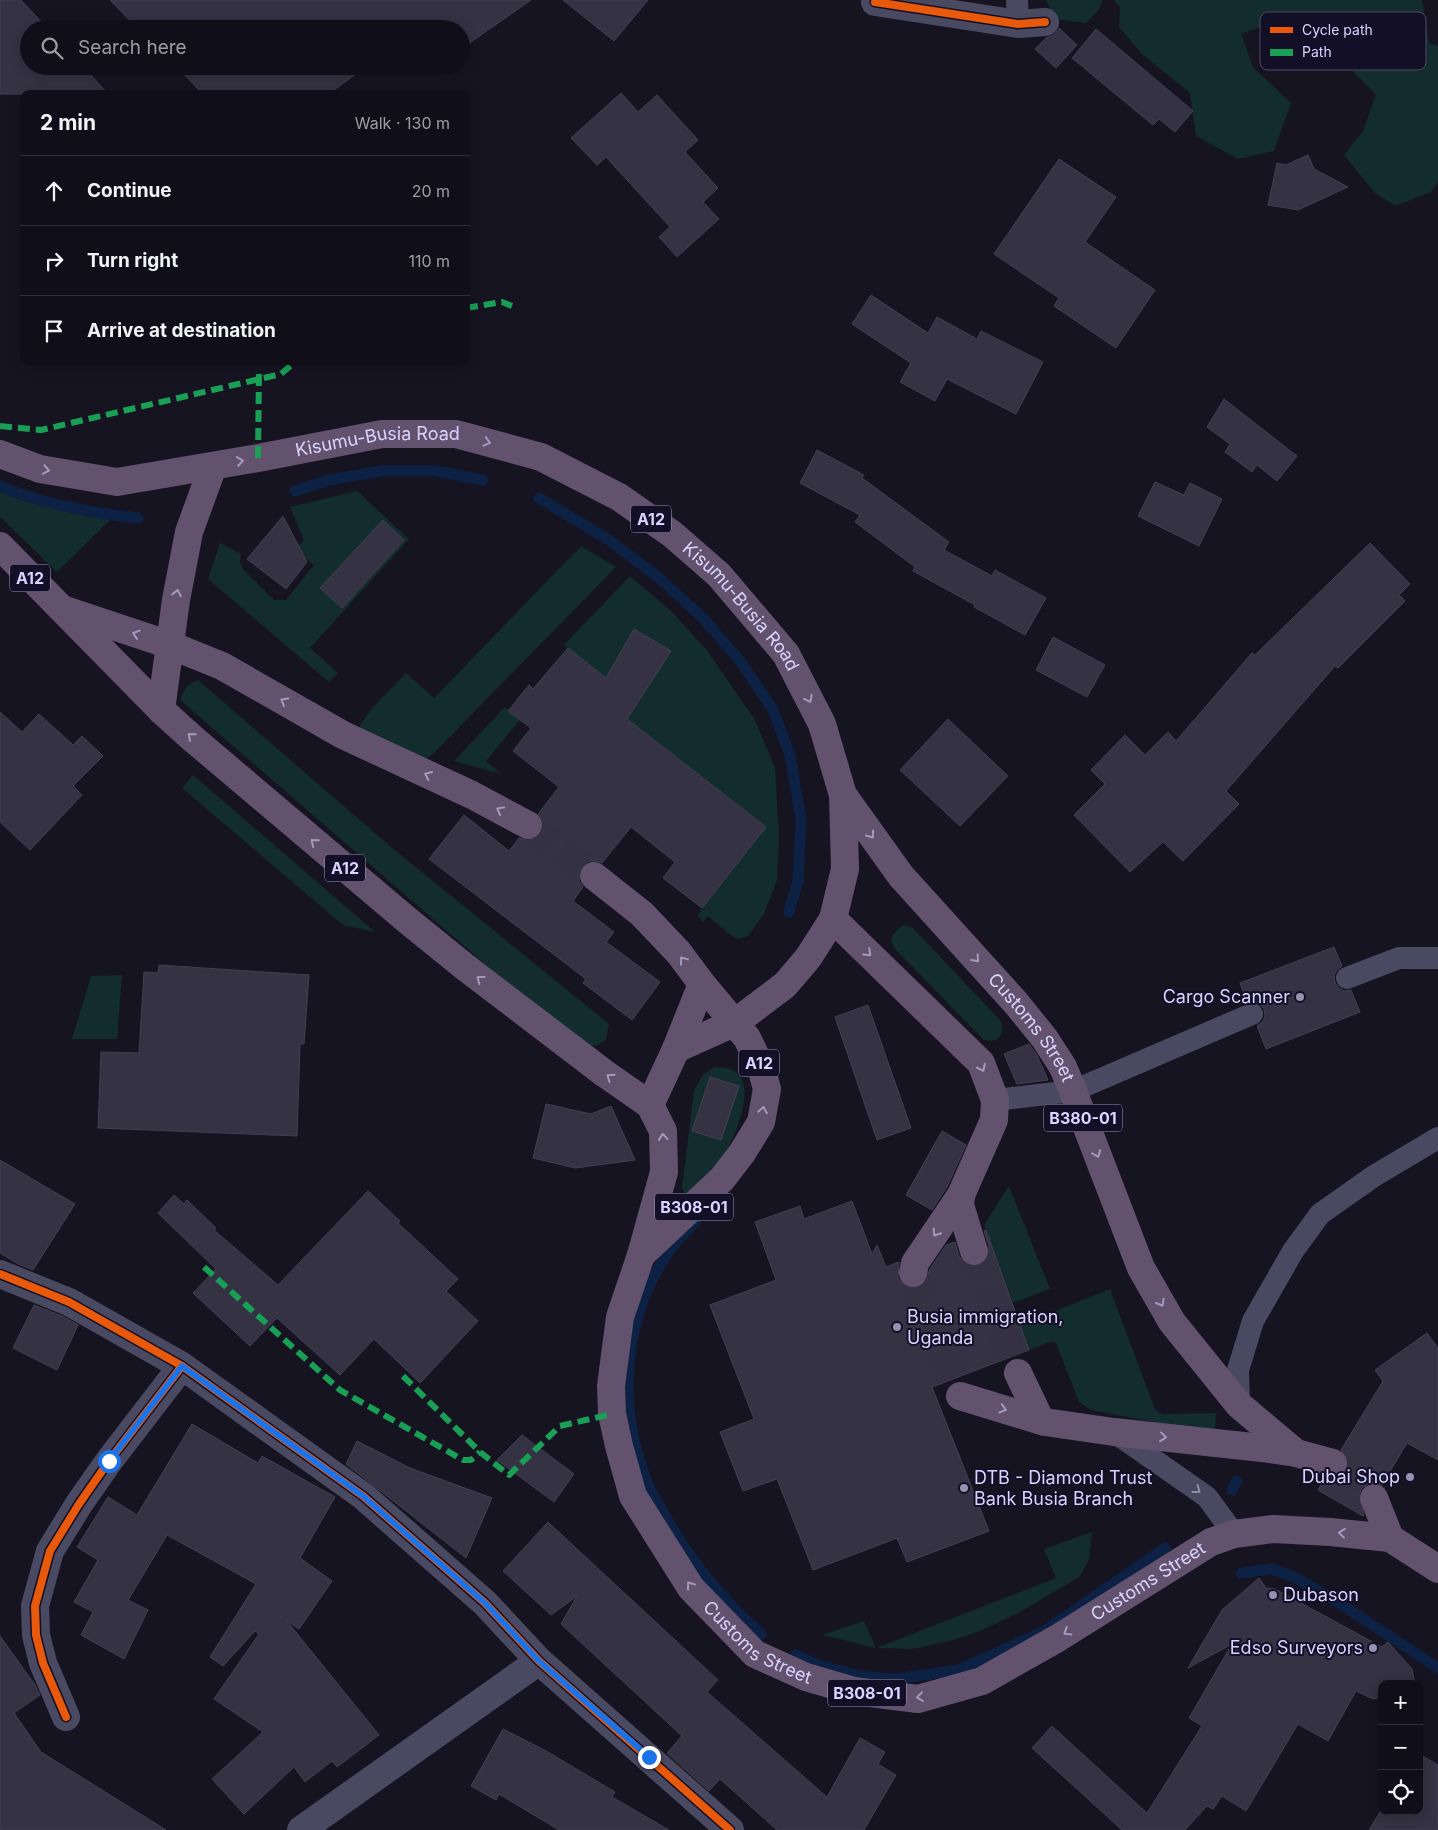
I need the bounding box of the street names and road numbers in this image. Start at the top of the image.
street label: Kisumu-Busia Road [293,422,460,461]
road number: A12 [631,506,671,532]
street label: Kisumu-Busia Road [679,537,804,674]
road number: A12 [10,564,50,592]
road number: A12 [325,854,365,881]
street label: Customs Street [984,969,1079,1085]
road number: A12 [739,1050,779,1076]
road number: B380-01 [1044,1104,1122,1132]
road number: B308-01 [655,1194,733,1220]
street label: Customs Street [1087,1537,1209,1625]
street label: Customs Street [699,1596,814,1688]
road number: B308-01 [828,1680,906,1706]

